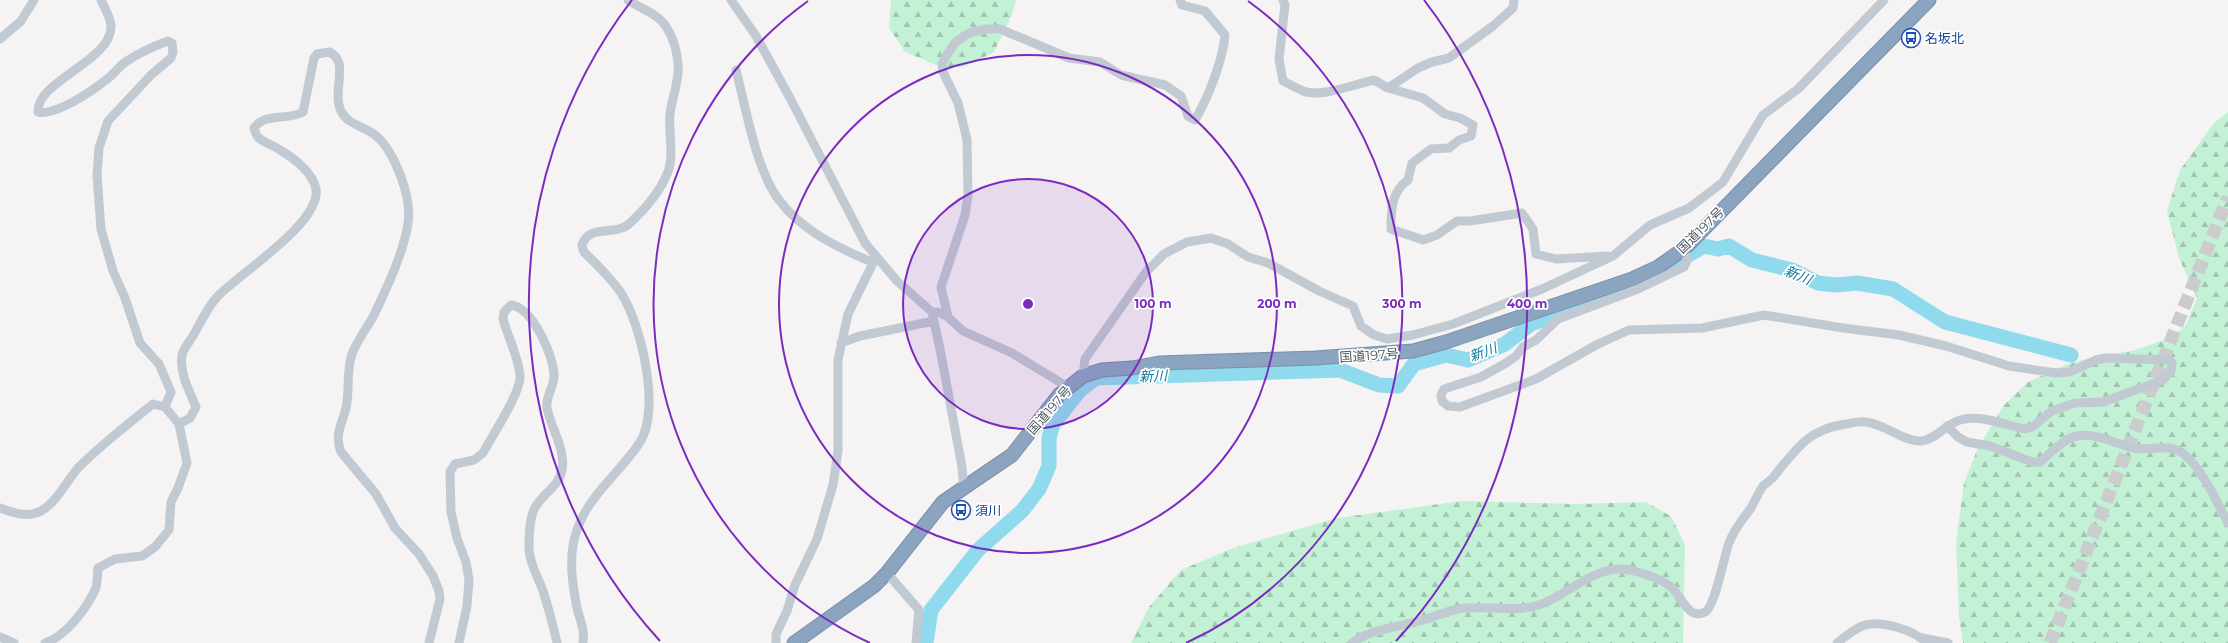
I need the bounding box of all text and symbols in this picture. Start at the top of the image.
bus stop icon: 名坂北 [1900,27,1922,49]
place label: 名坂北 [1925,30,1964,46]
street label: 国道197号 [1673,204,1727,256]
water label: 新川 [1782,261,1816,290]
text: 100 m [1135,296,1171,311]
text: 200 m [1257,296,1297,311]
text: 300 m [1381,296,1422,311]
text: 400 m [1507,296,1547,311]
centre of rings [1021,297,1035,311]
water label: 新川 [1467,338,1501,365]
street label: 国道197号 [1339,345,1399,365]
water label: 新川 [1139,366,1169,385]
street label: 国道197号 [1024,382,1074,438]
bus stop icon: 須川 [950,499,972,521]
place label: 須川 [975,502,1001,518]

